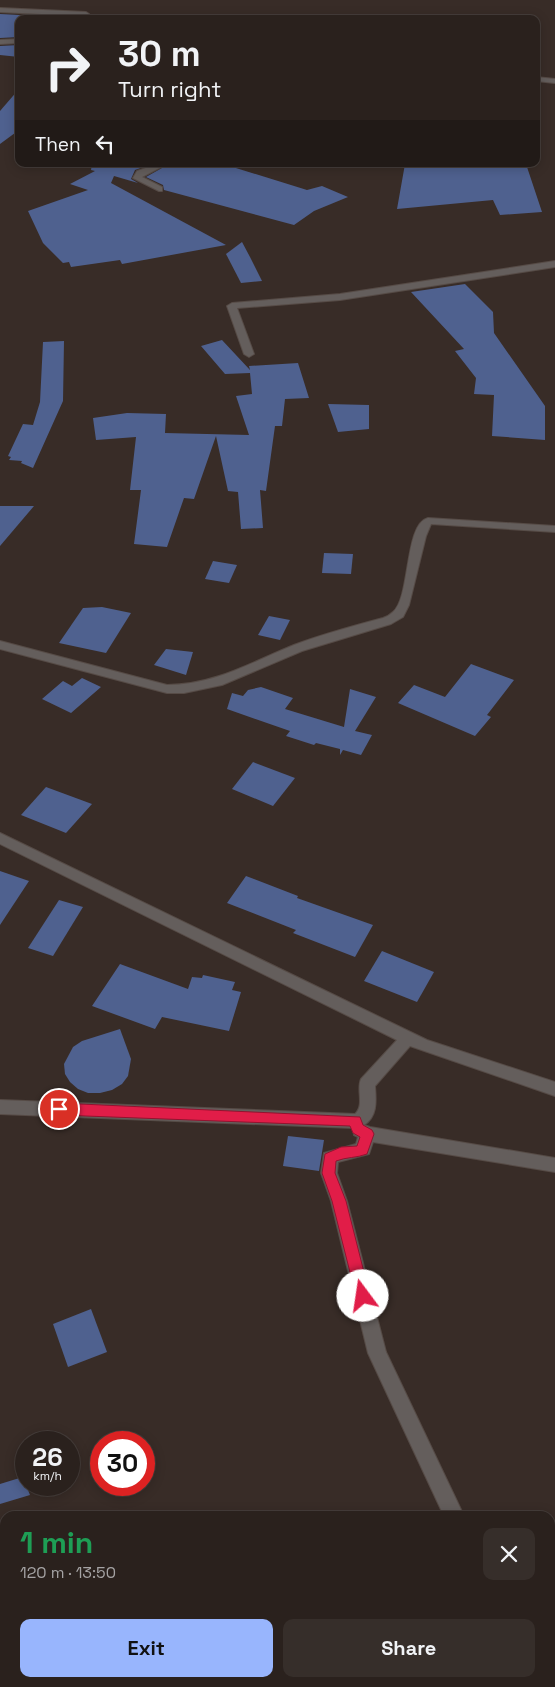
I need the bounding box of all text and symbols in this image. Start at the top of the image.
text: 30 m [118,32,201,76]
icon: right [35,35,100,100]
text: Turn right [118,75,221,103]
icon: left [91,130,119,158]
text: Then [35,132,81,157]
pin [38,1088,80,1130]
icon: arrive [45,1095,73,1123]
position arrow [336,1269,388,1321]
speed limit sign: 30 [90,1431,155,1496]
text: 26 [32,1441,63,1473]
text: km/h [33,1468,62,1484]
text: 1 min [20,1523,93,1562]
button: close [483,1528,535,1580]
text: 120 m · 13:50 [20,1562,116,1583]
button: Exit [20,1619,273,1677]
button: Share [283,1619,535,1677]

